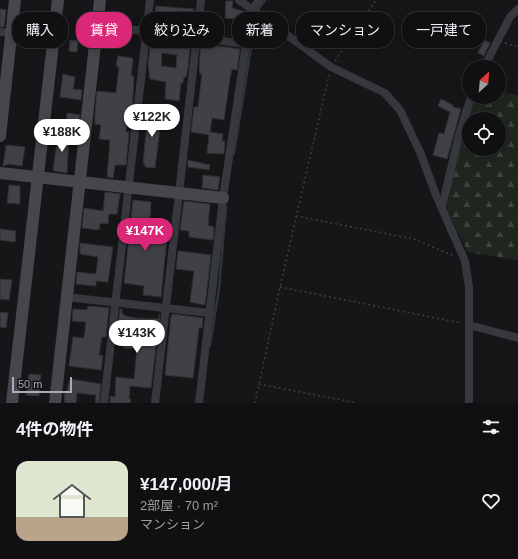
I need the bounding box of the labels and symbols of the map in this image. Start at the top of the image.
north arrow [462,60,506,104]
pin: ¥122K [124,104,180,138]
pin: ¥188K [34,119,90,153]
pin: ¥147K [117,218,173,252]
pin: ¥143K [109,320,165,354]
scale bar [12,375,72,394]

